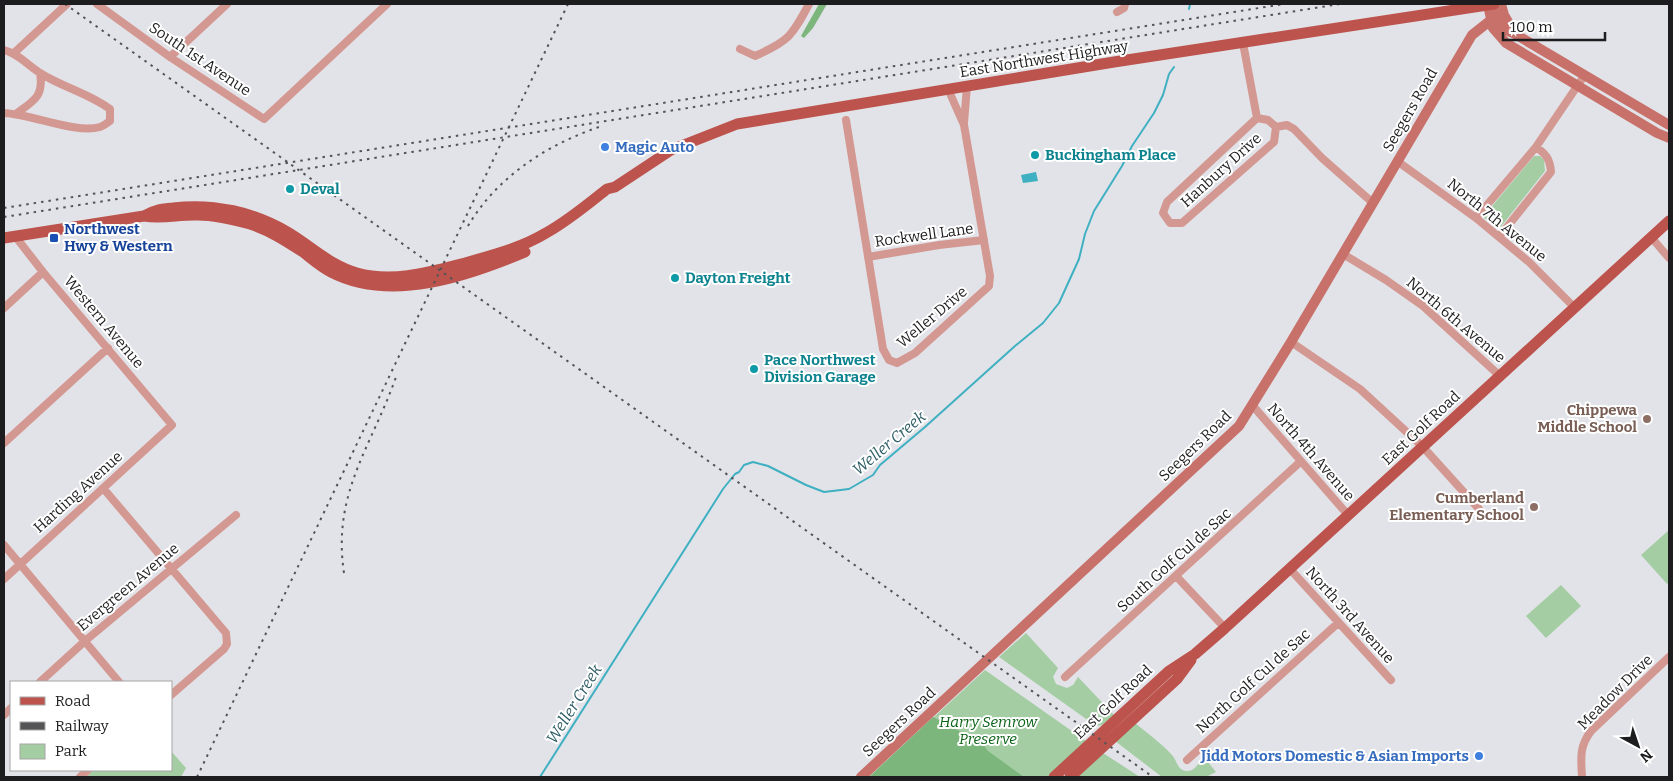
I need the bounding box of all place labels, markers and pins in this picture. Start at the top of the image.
place label: Magic Auto [615,138,695,156]
marker: Magic Auto [599,141,611,153]
place label: Buckingham Place [1045,146,1176,164]
marker: Buckingham Place [1029,149,1041,161]
place label: Deval [300,180,340,198]
marker: Deval [284,183,296,195]
place label: Northwest Hwy & Western [64,220,173,255]
marker: Northwest Hwy & Western [48,232,60,244]
place label: Dayton Freight [685,269,791,287]
marker: Dayton Freight [669,272,681,284]
place label: Pace Northwest Division Garage [764,351,876,386]
marker: Pace Northwest Division Garage [748,363,760,375]
place label: Chippewa Middle School [1537,401,1638,436]
marker: Chippewa Middle School [1641,413,1653,425]
place label: Cumberland Elementary School [1389,489,1524,524]
marker: Cumberland Elementary School [1528,501,1540,513]
place label: Jidd Motors Domestic & Asian Imports [1200,747,1469,765]
marker: Jidd Motors Domestic & Asian Imports [1473,750,1485,762]

